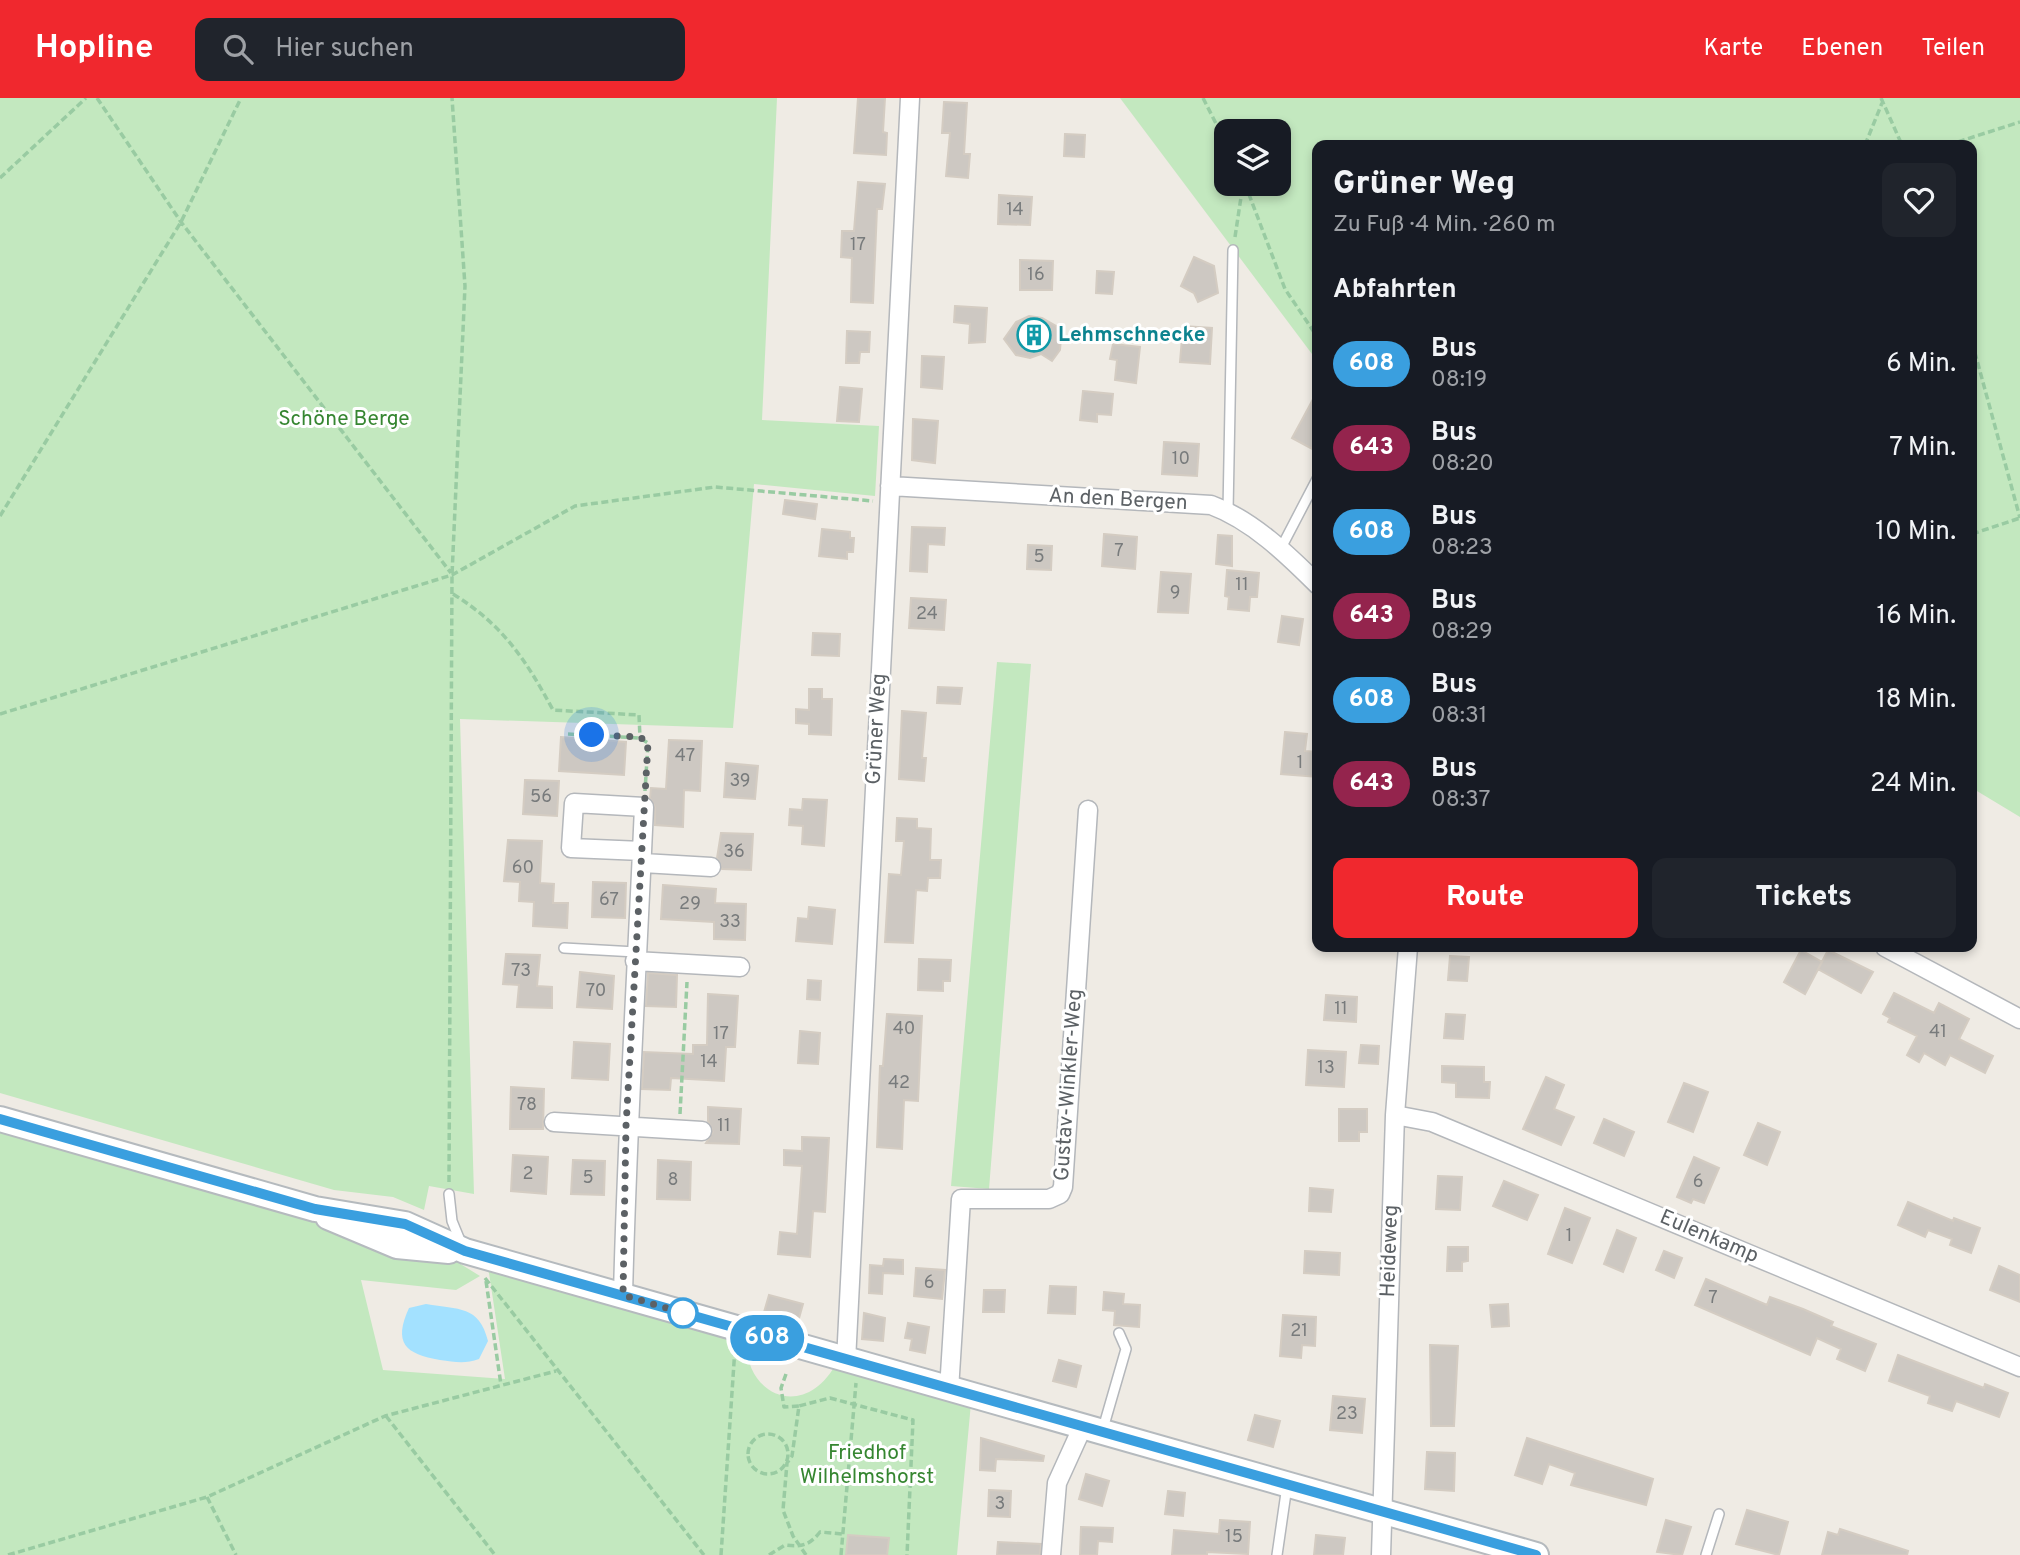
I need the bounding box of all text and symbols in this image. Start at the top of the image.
search box [195,18,685,81]
text: Hopline [35,28,153,70]
icon: search [219,30,257,68]
text: Hier suchen [275,33,414,66]
text: Karte [1703,34,1763,64]
text: Ebenen [1801,34,1883,64]
text: Teilen [1921,34,1985,64]
map controls [1214,119,1291,196]
button: layers [1214,119,1291,196]
button: heart [1882,163,1956,237]
text: Grüner Weg [1333,164,1515,206]
house number: 14 [1006,199,1024,222]
text: Zu Fuß · 4 Min. · 260 m [1333,211,1556,240]
house number: 17 [850,234,866,257]
house number: 16 [1027,264,1045,287]
text: Abfahrten [1333,274,1457,307]
building icon: Lehmschnecke [1015,316,1053,354]
place label: Lehmschnecke [1058,322,1206,349]
text: Bus [1431,333,1477,366]
text: 6 Min. [1886,348,1956,381]
text: 608 [1349,349,1394,379]
text: 08:19 [1431,366,1487,395]
park label: Schöne Berge [278,406,410,433]
text: Bus [1431,417,1477,450]
text: 7 Min. [1889,432,1956,465]
text: 643 [1349,433,1394,463]
house number: 10 [1172,448,1190,471]
text: 08:20 [1431,450,1494,479]
street label: An den Bergen [1048,483,1188,517]
text: Bus [1431,501,1477,534]
text: 10 Min. [1875,516,1956,549]
text: 608 [1349,517,1394,547]
text: 08:23 [1431,534,1493,563]
house number: 7 [1114,540,1124,563]
house number: 5 [1033,546,1045,569]
house number: 11 [1235,574,1249,597]
house number: 9 [1170,582,1180,605]
text: Bus [1431,585,1477,618]
text: 16 Min. [1876,600,1956,633]
text: 643 [1349,601,1394,631]
house number: 24 [916,603,938,626]
text: 08:29 [1431,618,1493,647]
text: Bus [1431,669,1477,702]
street label: Grüner Weg [861,673,893,785]
text: 18 Min. [1876,684,1956,717]
text: 608 [1349,685,1394,715]
text: 08:31 [1431,702,1487,731]
your location [574,717,609,752]
house number: 47 [675,745,695,768]
house number: 1 [1297,752,1303,775]
text: Bus [1431,753,1477,786]
text: 24 Min. [1870,768,1956,801]
text: 643 [1349,769,1394,799]
house number: 39 [729,770,751,793]
house number: 56 [530,786,552,809]
text: 08:37 [1431,786,1491,815]
house number: 36 [723,841,745,864]
house number: 60 [512,857,534,880]
button: Route [1333,858,1638,938]
button: Tickets [1652,858,1956,938]
house number: 67 [599,889,619,912]
house number: 29 [679,893,701,916]
house number: 33 [719,911,741,934]
house number: 73 [511,960,531,983]
house number: 70 [586,980,606,1003]
street label: Gustav-Winkler-Weg [1049,988,1089,1182]
house number: 11 [1334,998,1348,1021]
house number: 40 [893,1018,915,1041]
house number: 41 [1929,1021,1947,1044]
house number: 17 [713,1023,729,1046]
house number: 14 [700,1051,718,1074]
house number: 13 [1317,1057,1335,1080]
house number: 42 [888,1072,910,1095]
house number: 78 [517,1094,537,1117]
house number: 11 [717,1115,731,1138]
house number: 2 [522,1163,534,1186]
house number: 5 [582,1167,594,1190]
house number: 8 [668,1169,679,1192]
house number: 6 [1693,1171,1703,1194]
street label: Heideweg [1375,1204,1405,1298]
street label: Eulenkamp [1655,1204,1763,1270]
house number: 1 [1566,1225,1572,1248]
house number: 6 [924,1272,934,1295]
house number: 7 [1708,1287,1718,1310]
unlabelled marker [668,1298,698,1328]
line badge: 608 [727,1315,807,1361]
house number: 21 [1290,1320,1308,1343]
text: 608 [744,1323,790,1353]
house number: 23 [1336,1403,1358,1426]
park label: Friedhof Wilhelmshorst [800,1440,934,1491]
house number: 3 [995,1493,1005,1516]
house number: 15 [1225,1526,1243,1549]

